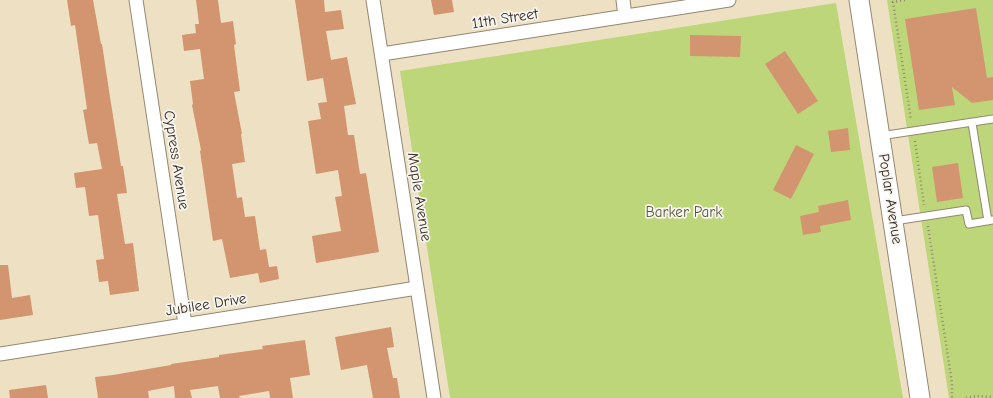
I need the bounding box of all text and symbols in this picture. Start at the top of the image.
street label: 11th Street [471,5,539,33]
street label: Cypress Avenue [159,109,193,211]
street label: Maple Avenue [403,151,435,243]
street label: Poplar Avenue [874,152,906,246]
park label: Barker Park [645,204,723,222]
street label: Jubilee Drive [164,290,248,320]

